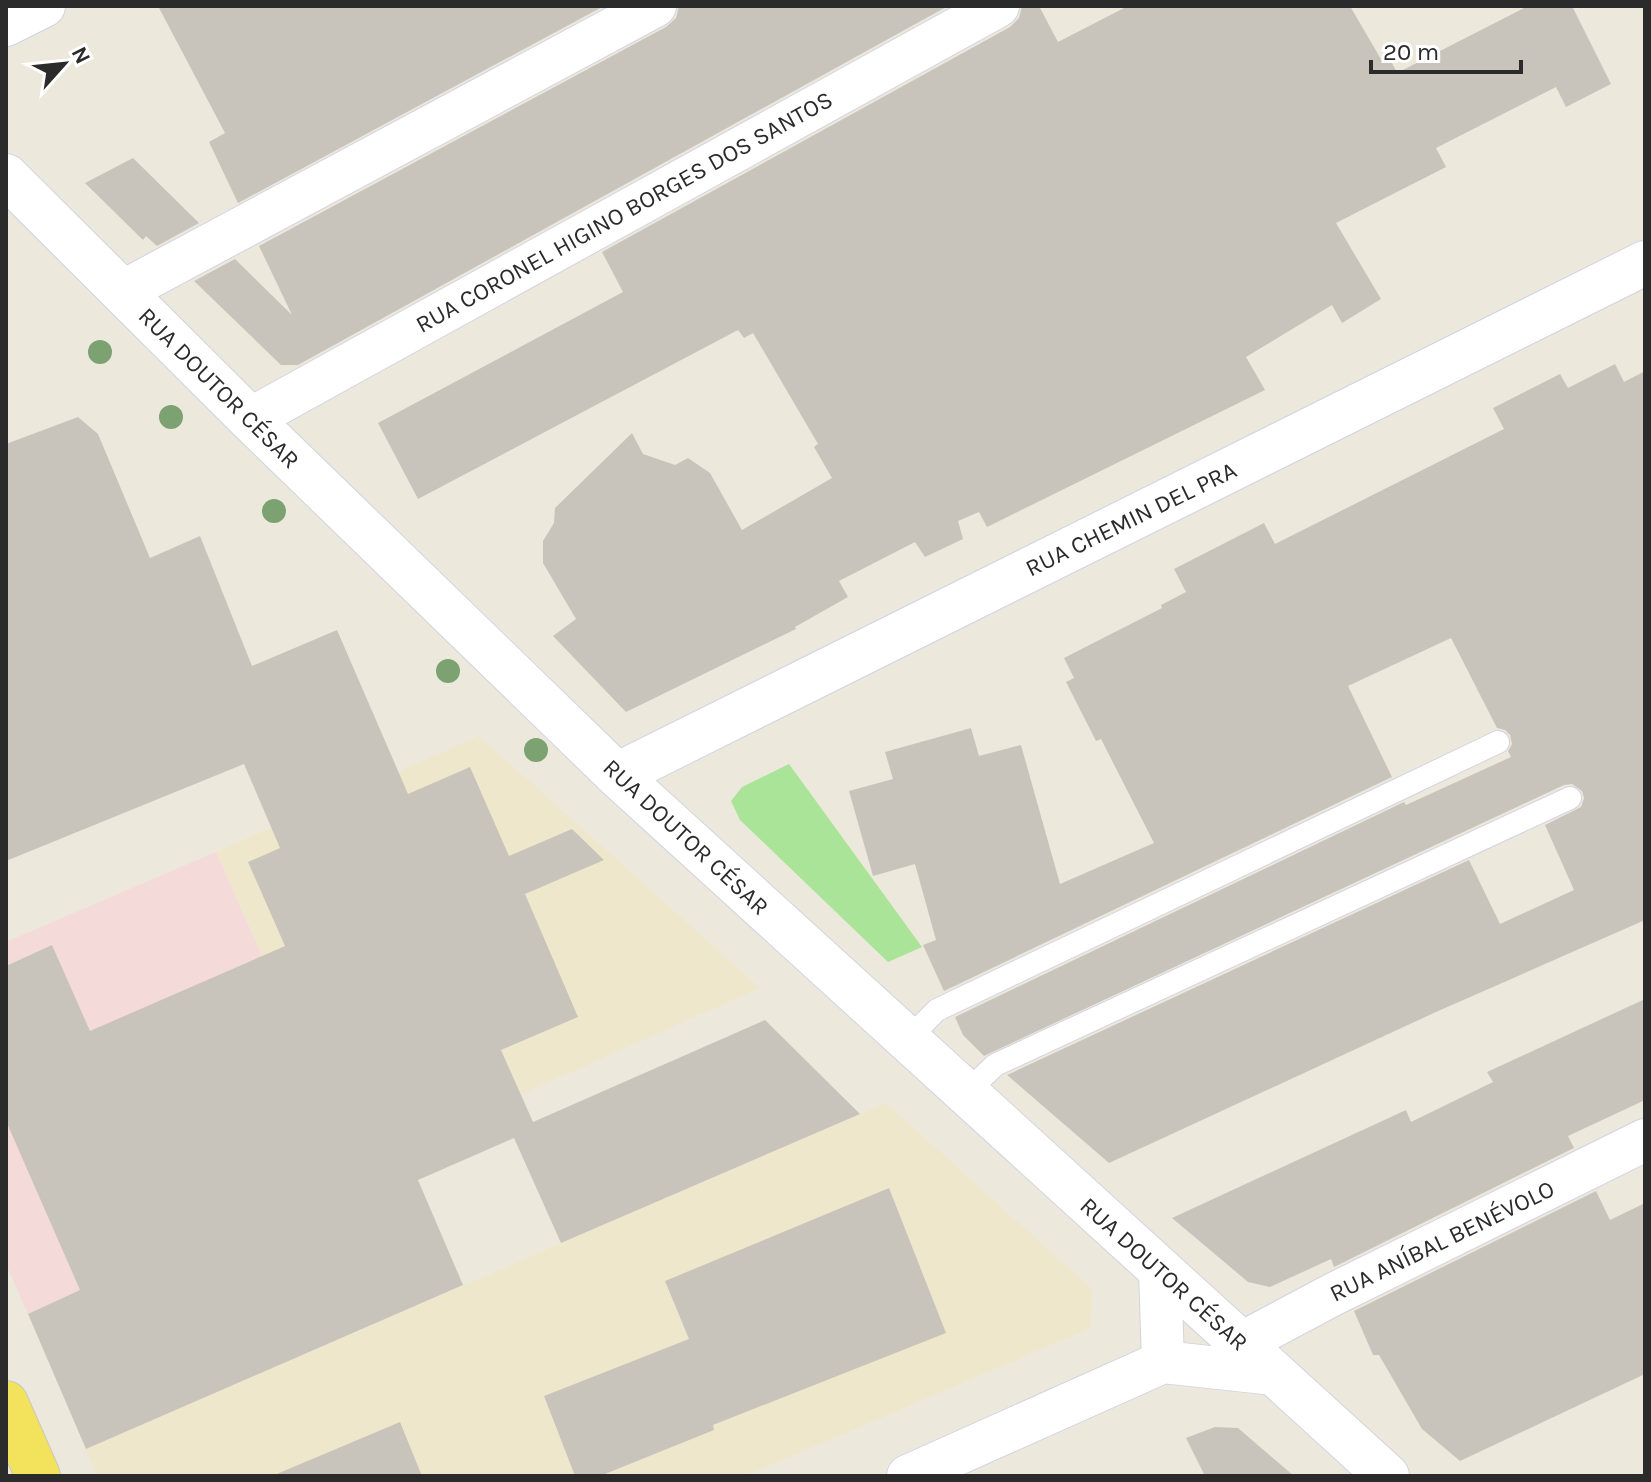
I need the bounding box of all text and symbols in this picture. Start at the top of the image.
north arrow [24,24,104,104]
scale bar [1371,24,1521,74]
text: 20 m [1383,38,1439,66]
text: N [66,42,96,68]
street label: RUA CORONEL HIGINO BORGES DOS SANTOS [411,85,837,339]
street label: RUA DOUTOR CÉSAR [133,301,306,474]
street label: RUA CHEMIN DEL PRA [1021,456,1241,582]
street label: RUA DOUTOR CÉSAR [597,752,775,921]
street label: RUA ANÍBAL BENÉVOLO [1325,1174,1559,1308]
street label: RUA DOUTOR CÉSAR [1074,1191,1254,1357]

